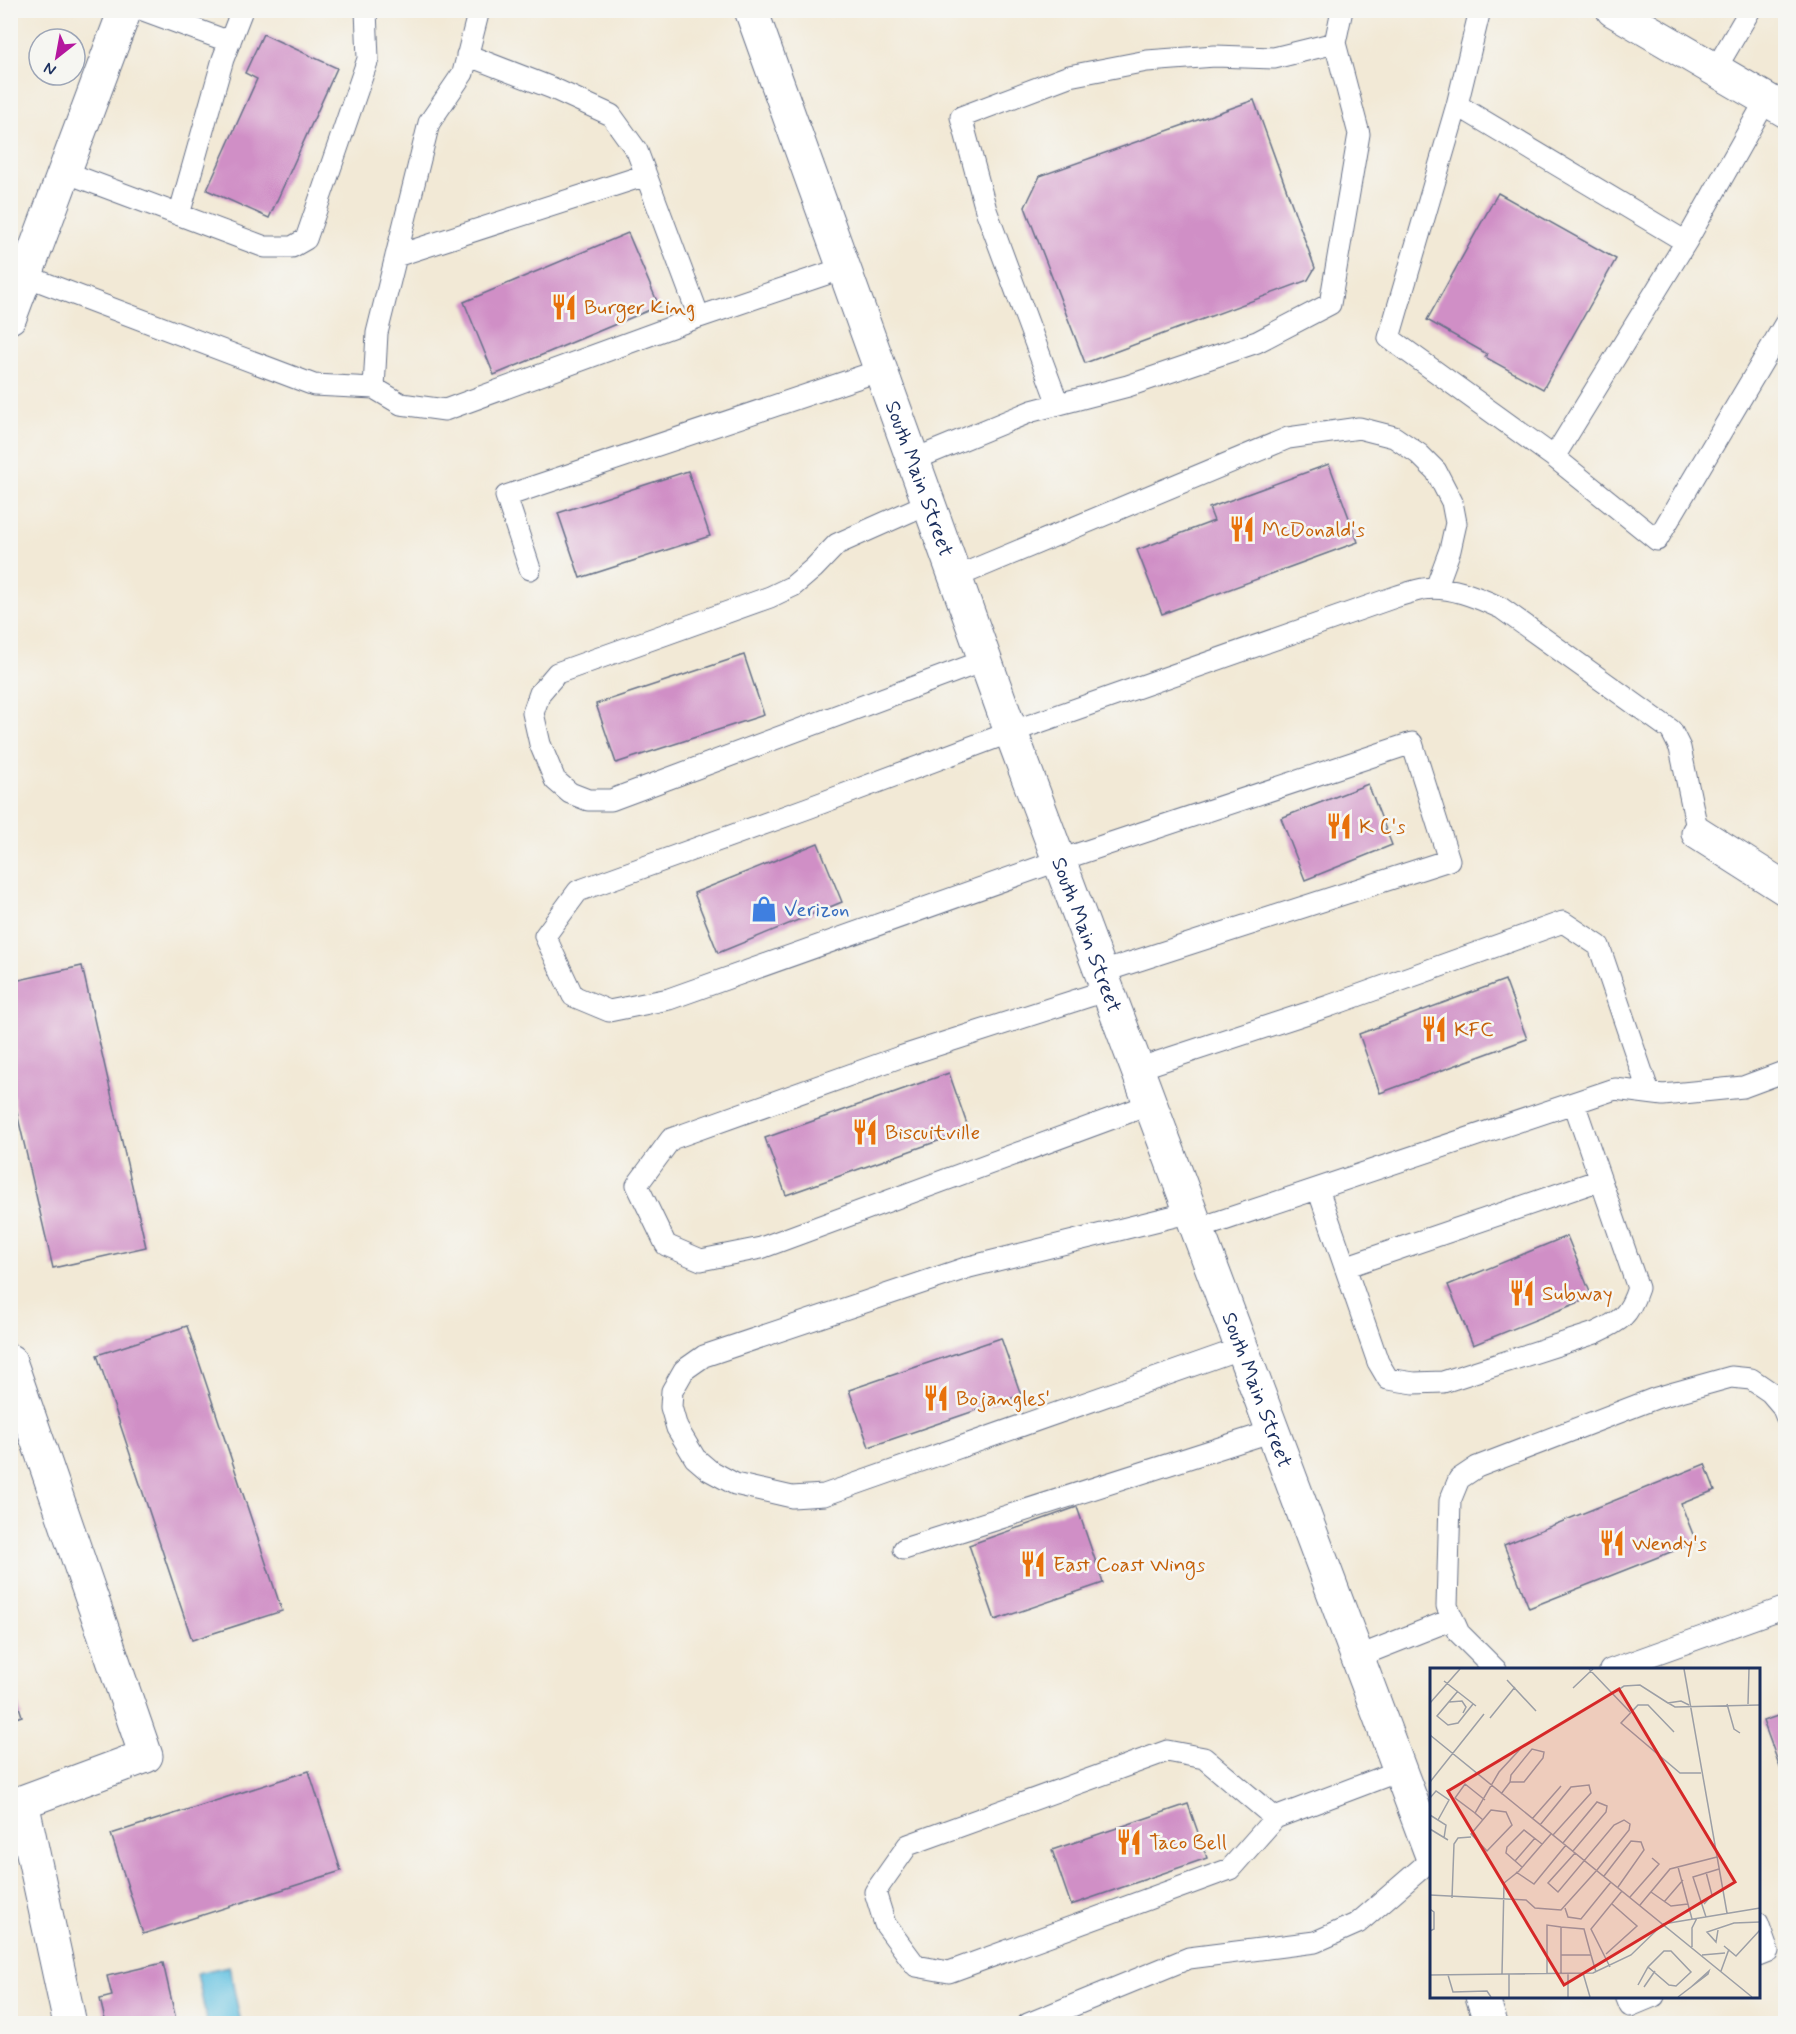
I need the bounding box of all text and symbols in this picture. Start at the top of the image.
north arrow [27,27,87,87]
text: N [40,57,60,80]
restaurant icon: Burger King [549,292,579,322]
place label: Burger King [584,294,695,323]
street label: South Main Street [878,397,960,561]
restaurant icon: McDonald's [1227,514,1257,544]
place label: McDonald's [1262,516,1365,544]
restaurant icon: K C's [1324,811,1354,841]
place label: K C's [1359,813,1406,841]
street label: South Main Street [1044,853,1128,1017]
shop icon: Verizon [749,894,779,924]
place label: Verizon [784,896,850,924]
restaurant icon: KFC [1419,1014,1449,1044]
place label: KFC [1454,1016,1494,1044]
restaurant icon: Biscuitville [850,1117,880,1147]
place label: Biscuitville [885,1119,980,1147]
restaurant icon: Subway [1507,1278,1537,1308]
place label: Subway [1542,1280,1613,1308]
street label: South Main Street [1215,1309,1298,1472]
restaurant icon: Bojangles' [921,1383,951,1413]
place label: Bojangles' [956,1385,1050,1413]
restaurant icon: Wendy's [1597,1528,1627,1558]
place label: Wendy's [1632,1530,1707,1558]
restaurant icon: East Coast Wings [1018,1549,1048,1579]
place label: East Coast Wings [1053,1551,1205,1580]
inset map [1430,1668,1760,1998]
restaurant icon: Taco Bell [1114,1827,1144,1857]
place label: Taco Bell [1149,1829,1227,1857]

